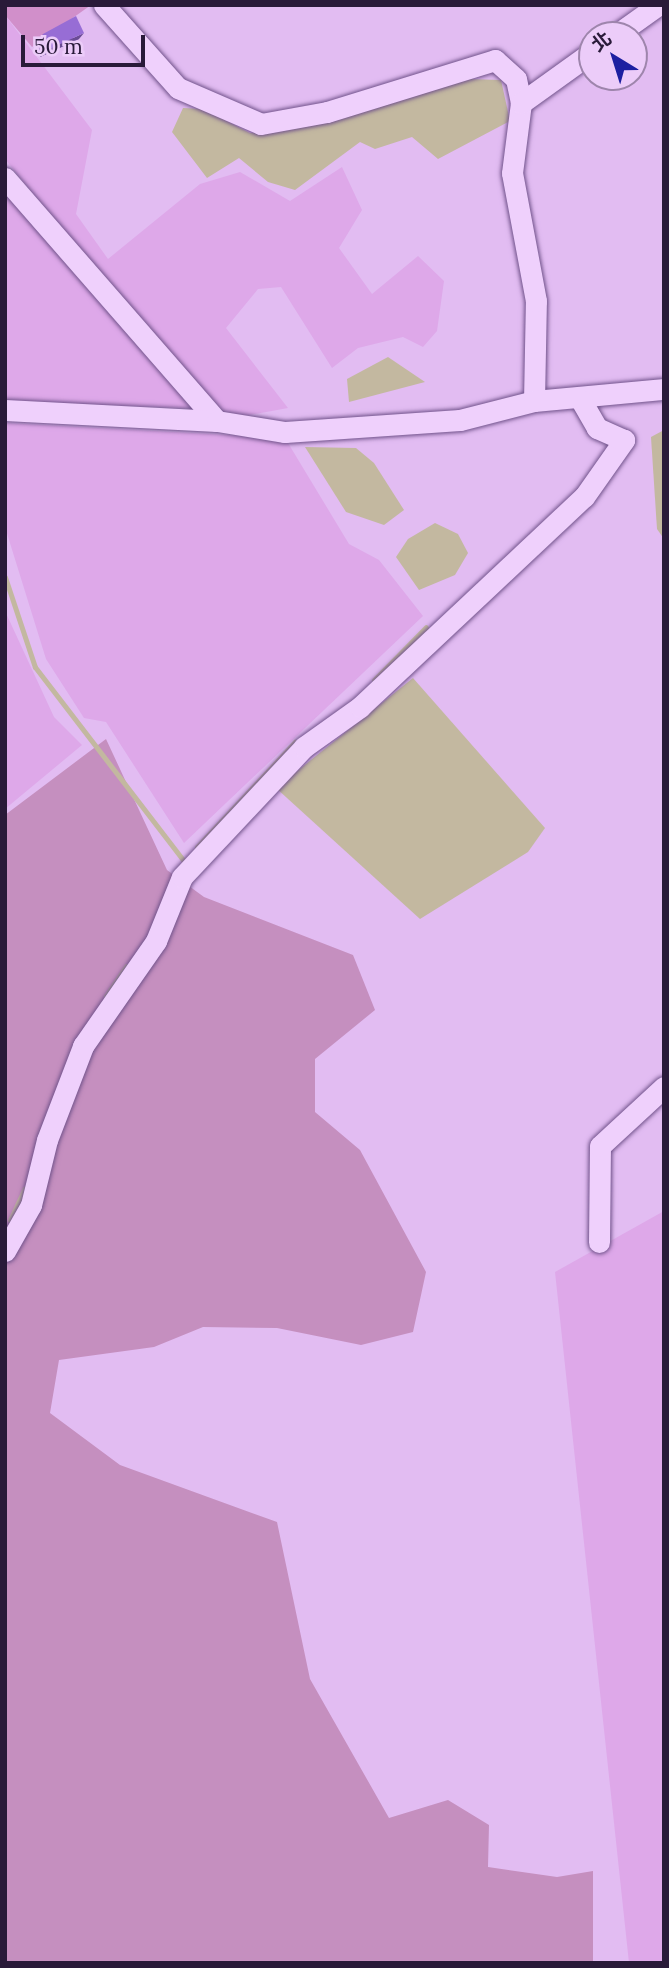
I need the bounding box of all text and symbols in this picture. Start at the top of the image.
scale bar [24,21,149,65]
north arrow [578,21,648,91]
text: 北 [586,26,616,56]
text: 50 m [34,33,83,60]

